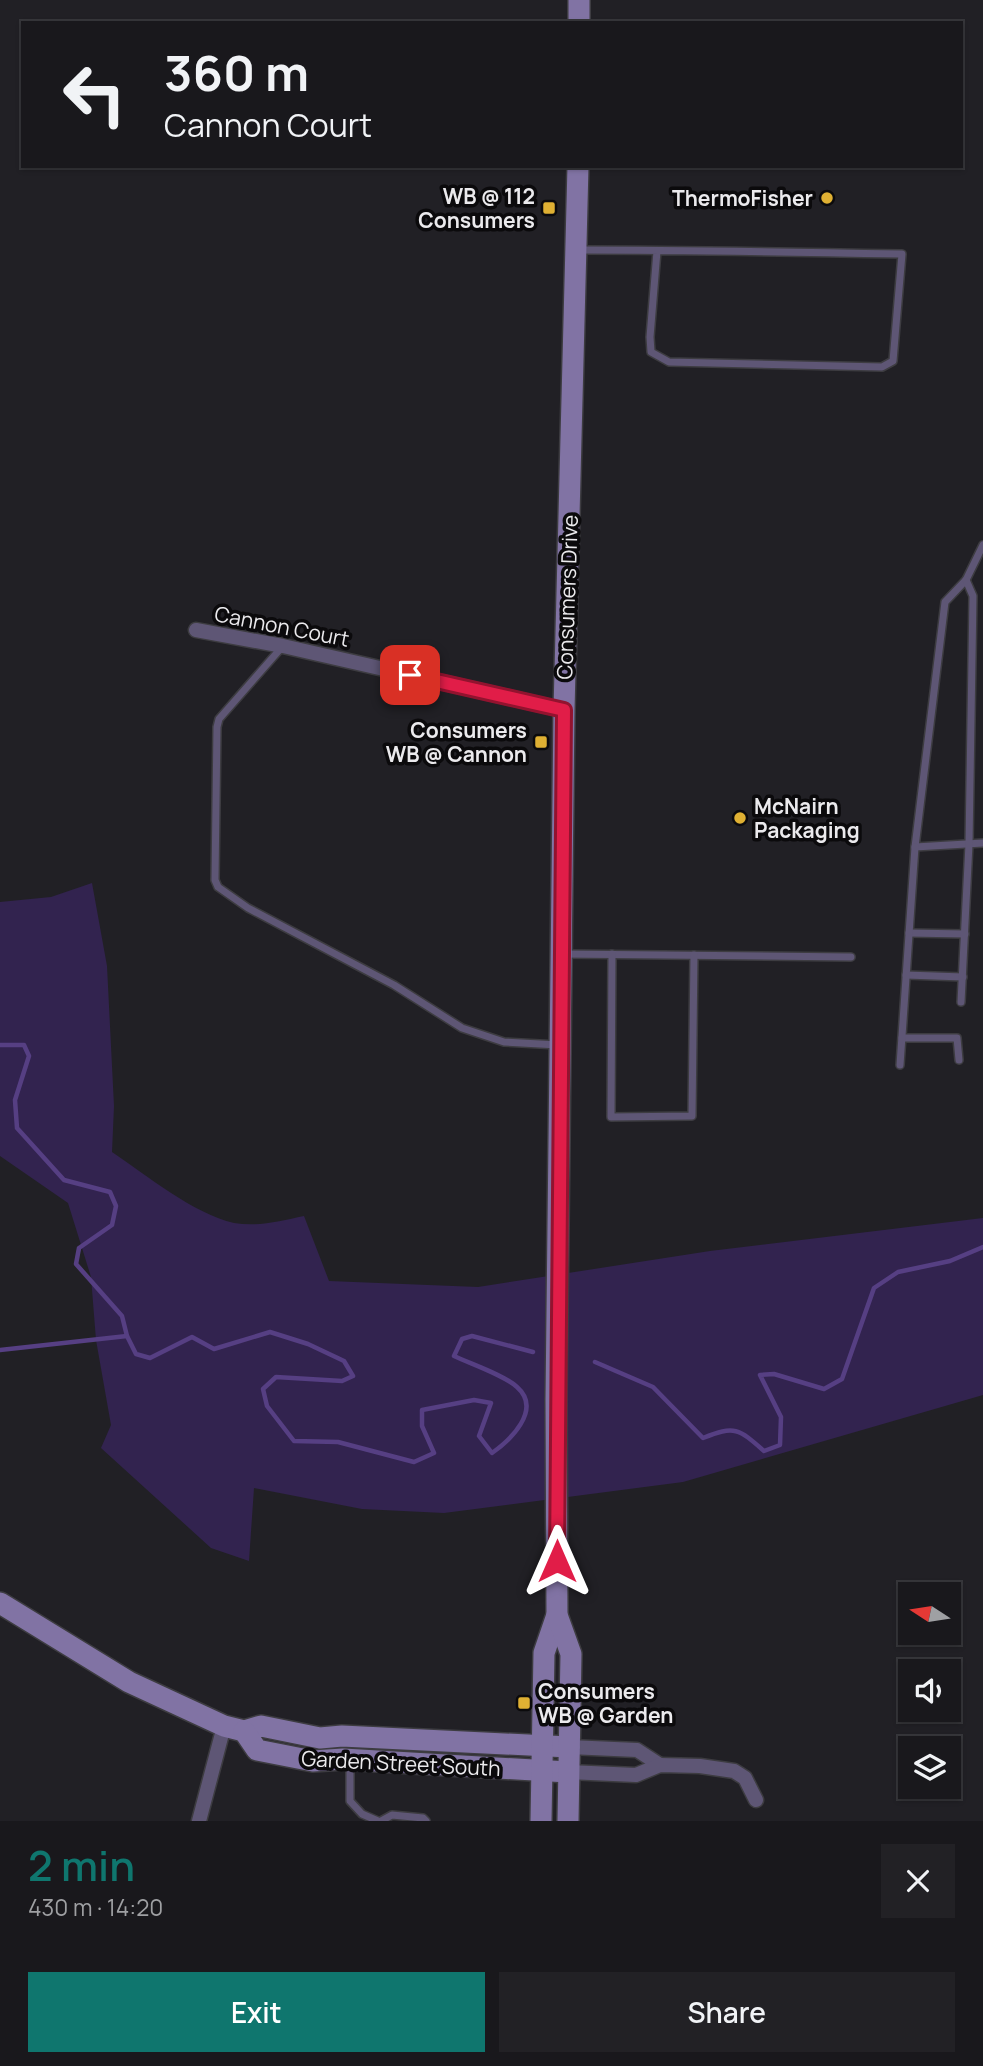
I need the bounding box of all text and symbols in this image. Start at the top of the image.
text: 360 m [164,39,309,106]
icon: left [49,49,140,140]
text: Cannon Court [164,103,372,147]
place label: WB @ 112 Consumers [418,182,535,234]
place label: ThermoFisher [672,184,813,212]
marker: ThermoFisher [819,190,835,206]
marker: WB @ 112 Consumers [541,200,557,216]
street label: Consumers Drive [550,514,584,680]
street label: Cannon Court [212,599,352,653]
pin [380,645,440,705]
icon: arrive [391,656,429,694]
place label: Consumers WB @ Cannon [386,716,527,768]
marker: Consumers WB @ Cannon [533,734,549,750]
place label: McNairn Packaging [754,792,860,844]
marker: McNairn Packaging [732,810,748,826]
position arrow [520,1524,594,1598]
north arrow [898,1582,961,1645]
map controls [898,1582,961,1799]
button: sound [898,1659,961,1722]
place label: Consumers WB @ Garden [538,1677,673,1729]
marker: Consumers WB @ Garden [516,1695,532,1711]
button: layers [898,1736,961,1799]
street label: Garden Street South [301,1744,501,1782]
text: 2 min [28,1836,135,1894]
button: close [881,1844,955,1918]
text: 430 m · 14:20 [28,1891,163,1923]
button: Exit [28,1972,485,2052]
button: Share [499,1972,955,2052]

